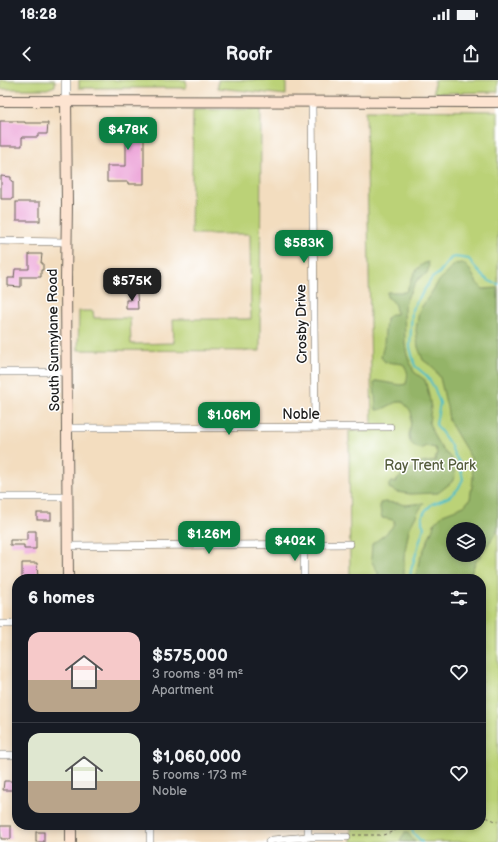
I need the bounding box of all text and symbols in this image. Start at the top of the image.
text: 18:28 [20,5,57,24]
icon: back [16,43,38,65]
icon: share [460,43,482,65]
text: Roofr [226,44,272,65]
pin: $478K [100,117,156,151]
text: $478K [108,122,148,138]
pin: $583K [276,230,332,264]
text: $583K [284,235,324,251]
street label: South Sunnylane Road [44,268,63,412]
pin: $575K [104,268,160,302]
text: $575K [112,273,152,289]
street label: Crosby Drive [292,284,311,364]
pin: $1.06M [196,402,262,436]
street label: Noble [282,406,320,423]
text: $1.06M [207,407,251,423]
park label: Ray Trent Park [384,457,476,474]
pin: $1.26M [176,521,242,555]
map controls [446,522,486,562]
button: layers [446,522,486,562]
text: $1.26M [187,526,231,542]
pin: $402K [267,528,323,562]
text: $402K [275,533,315,549]
icon: filters [448,587,470,609]
text: 6 homes [28,588,95,608]
text: $575,000 [152,646,228,666]
icon: home [60,648,108,696]
icon: heart [448,661,470,683]
text: 3 rooms · 89 m² [152,666,243,682]
text: Apartment [152,682,213,698]
text: $1,060,000 [152,747,241,767]
icon: home [60,749,108,797]
icon: heart [448,762,470,784]
text: 5 rooms · 173 m² [152,767,247,783]
text: Noble [152,783,187,799]

